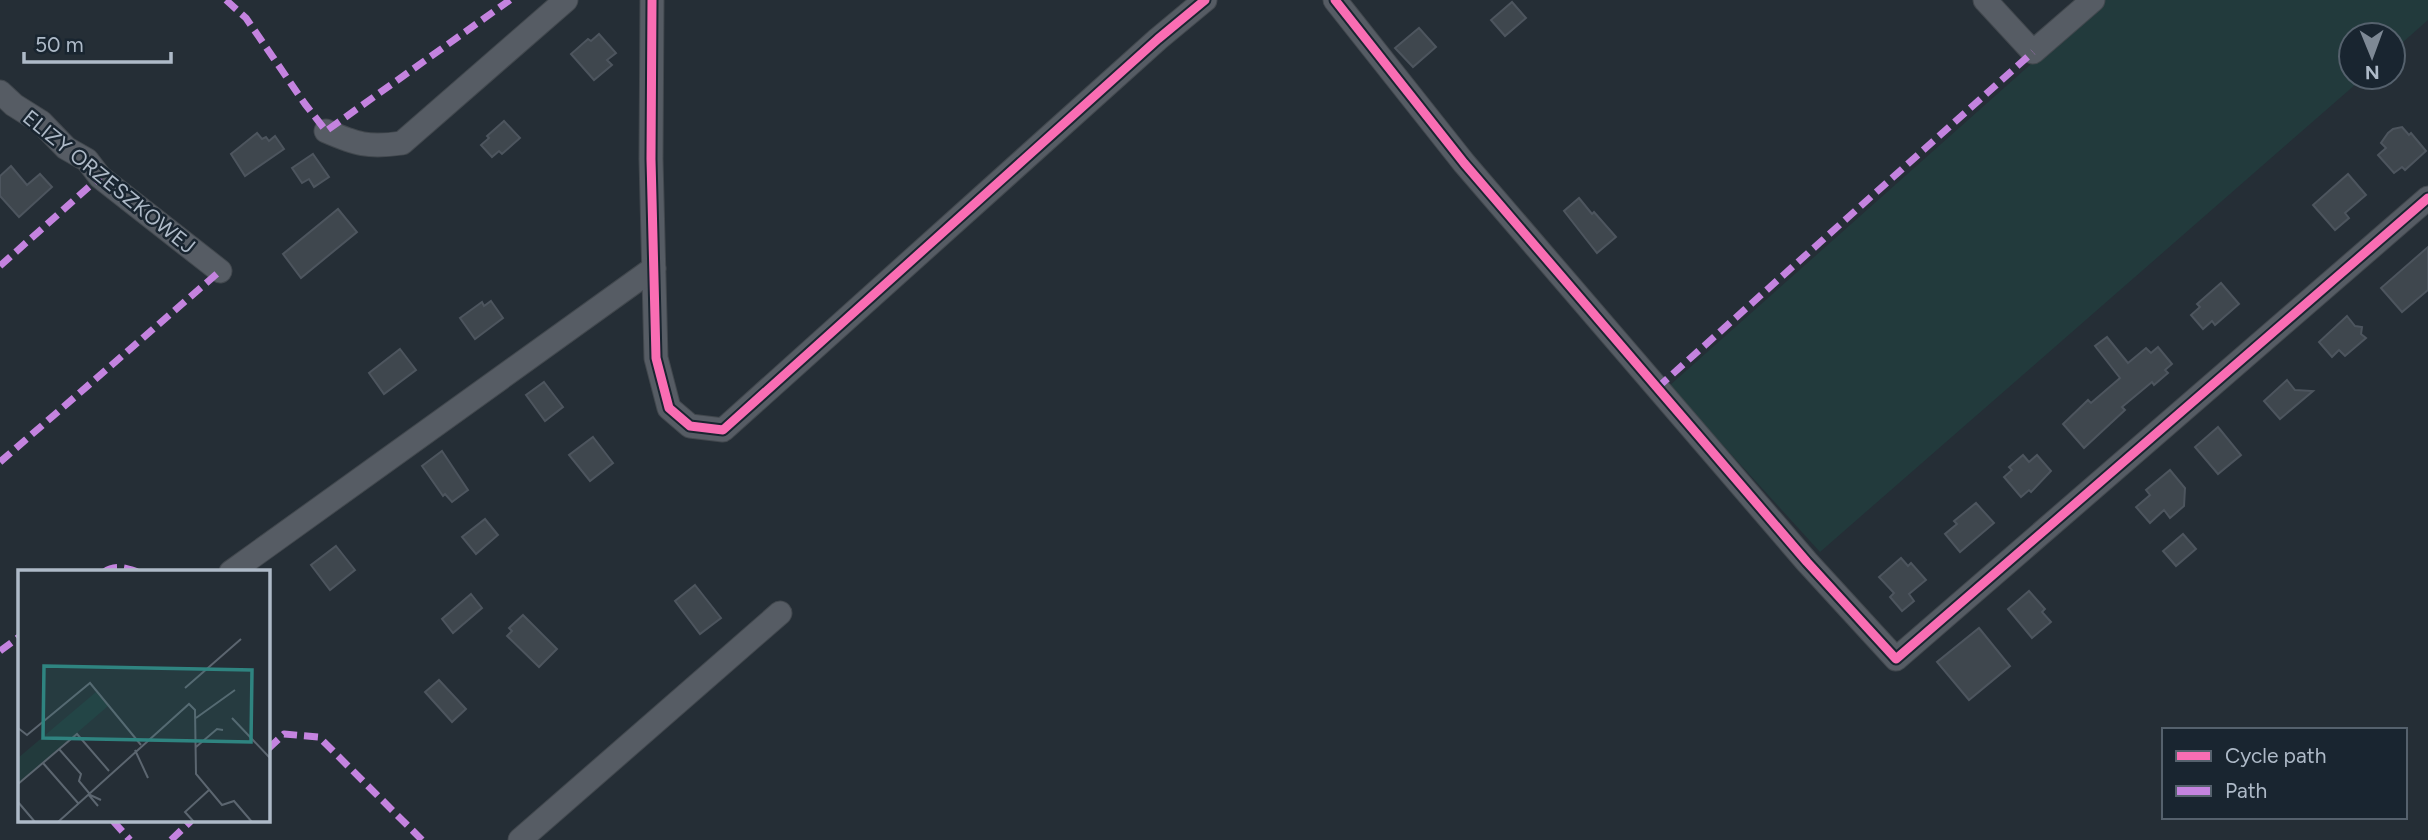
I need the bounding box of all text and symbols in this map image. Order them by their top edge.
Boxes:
scale bar [24,21,172,65]
north arrow [2337,21,2407,91]
text: 50 m [35,32,84,57]
text: N [2365,61,2380,84]
street label: ELIZY ORZESZKOWEJ [18,104,200,259]
inset map [18,570,270,822]
legend [2162,728,2407,819]
text: Cycle path [2225,743,2326,768]
text: Path [2225,778,2267,803]

